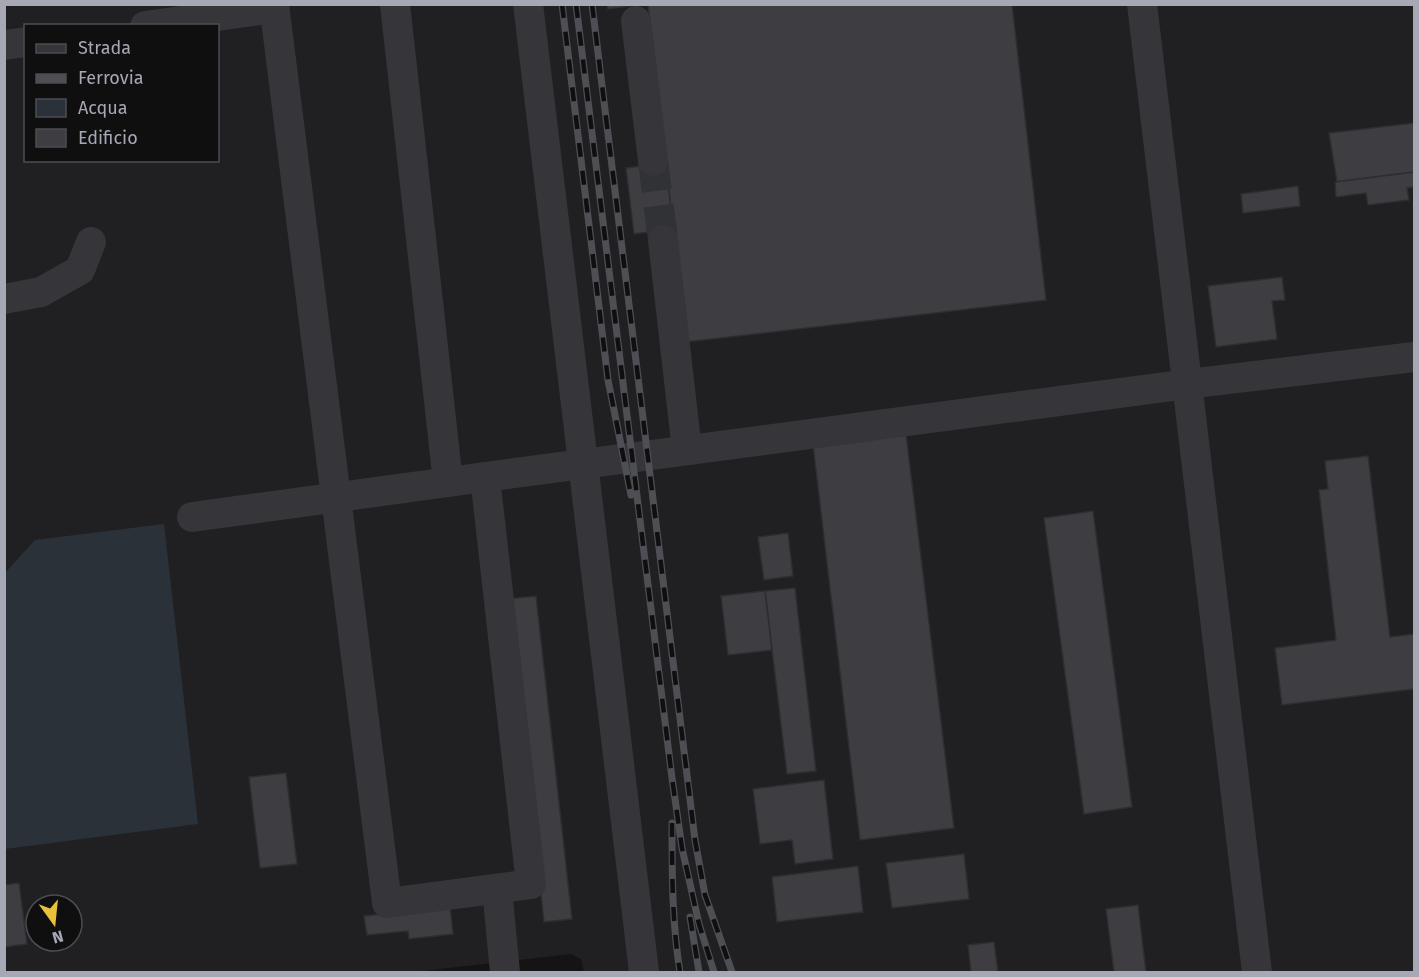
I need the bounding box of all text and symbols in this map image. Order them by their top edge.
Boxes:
legend [24,24,219,162]
text: Strada [78,37,131,59]
text: Ferrovia [78,67,144,89]
text: Acqua [78,97,128,119]
text: Edificio [78,127,138,149]
north arrow [24,893,84,953]
text: N [50,926,65,948]

